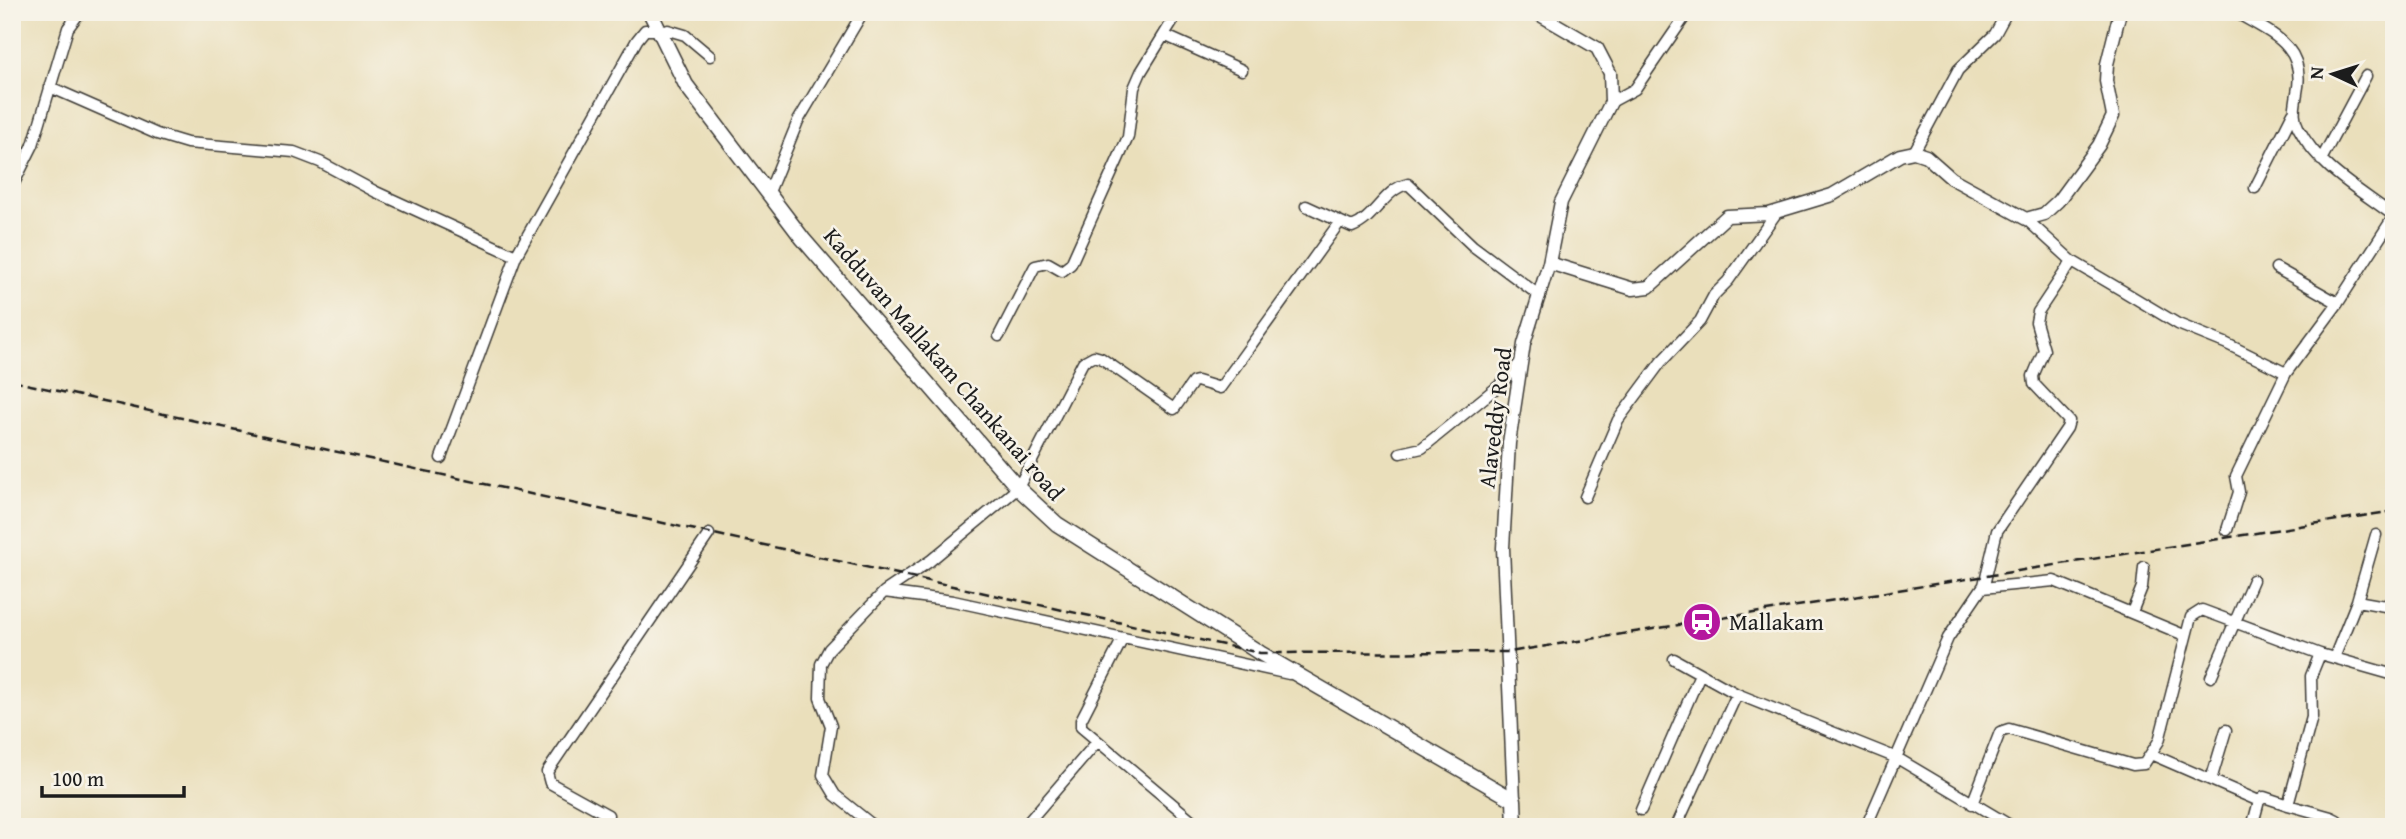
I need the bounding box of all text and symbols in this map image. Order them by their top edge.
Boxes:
north arrow [2298,38,2368,108]
text: N [2302,65,2330,80]
street label: Kadduvan Mallakam Chankanai road [816,220,1073,508]
street label: Alaveddy Road [1469,345,1520,490]
station icon: Mallakam [1681,601,1723,643]
place label: Mallakam [1729,605,1824,638]
scale bar [42,755,184,799]
text: 100 m [52,763,104,794]

